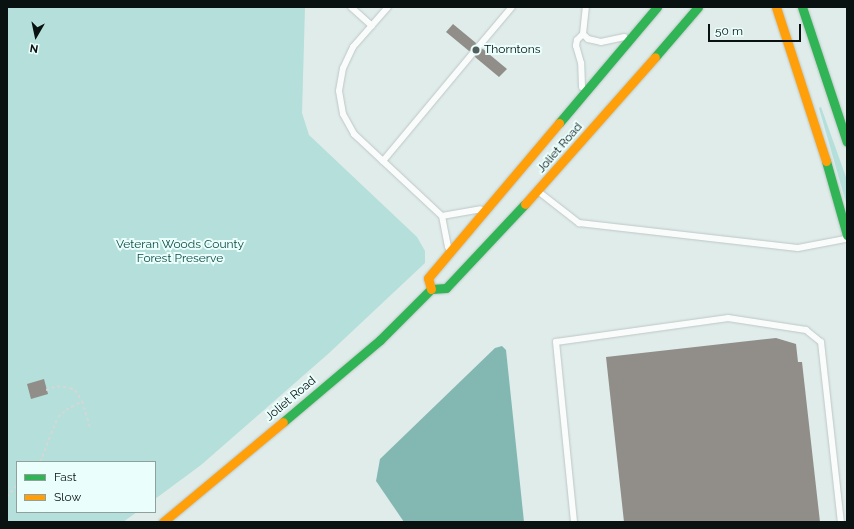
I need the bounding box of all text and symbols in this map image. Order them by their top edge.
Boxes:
north arrow [16,16,56,56]
scale bar [710,16,803,42]
text: 50 m [715,24,743,38]
text: N [29,41,39,55]
place label: Thorntons [484,43,540,57]
marker: Thorntons [471,45,481,55]
street label: Joliet Road [534,120,586,176]
park label: Veteran Woods County Forest Preserve [116,238,244,266]
street label: Joliet Road [263,374,319,424]
legend [16,461,156,513]
text: Fast [54,470,77,484]
text: Slow [54,490,81,504]

